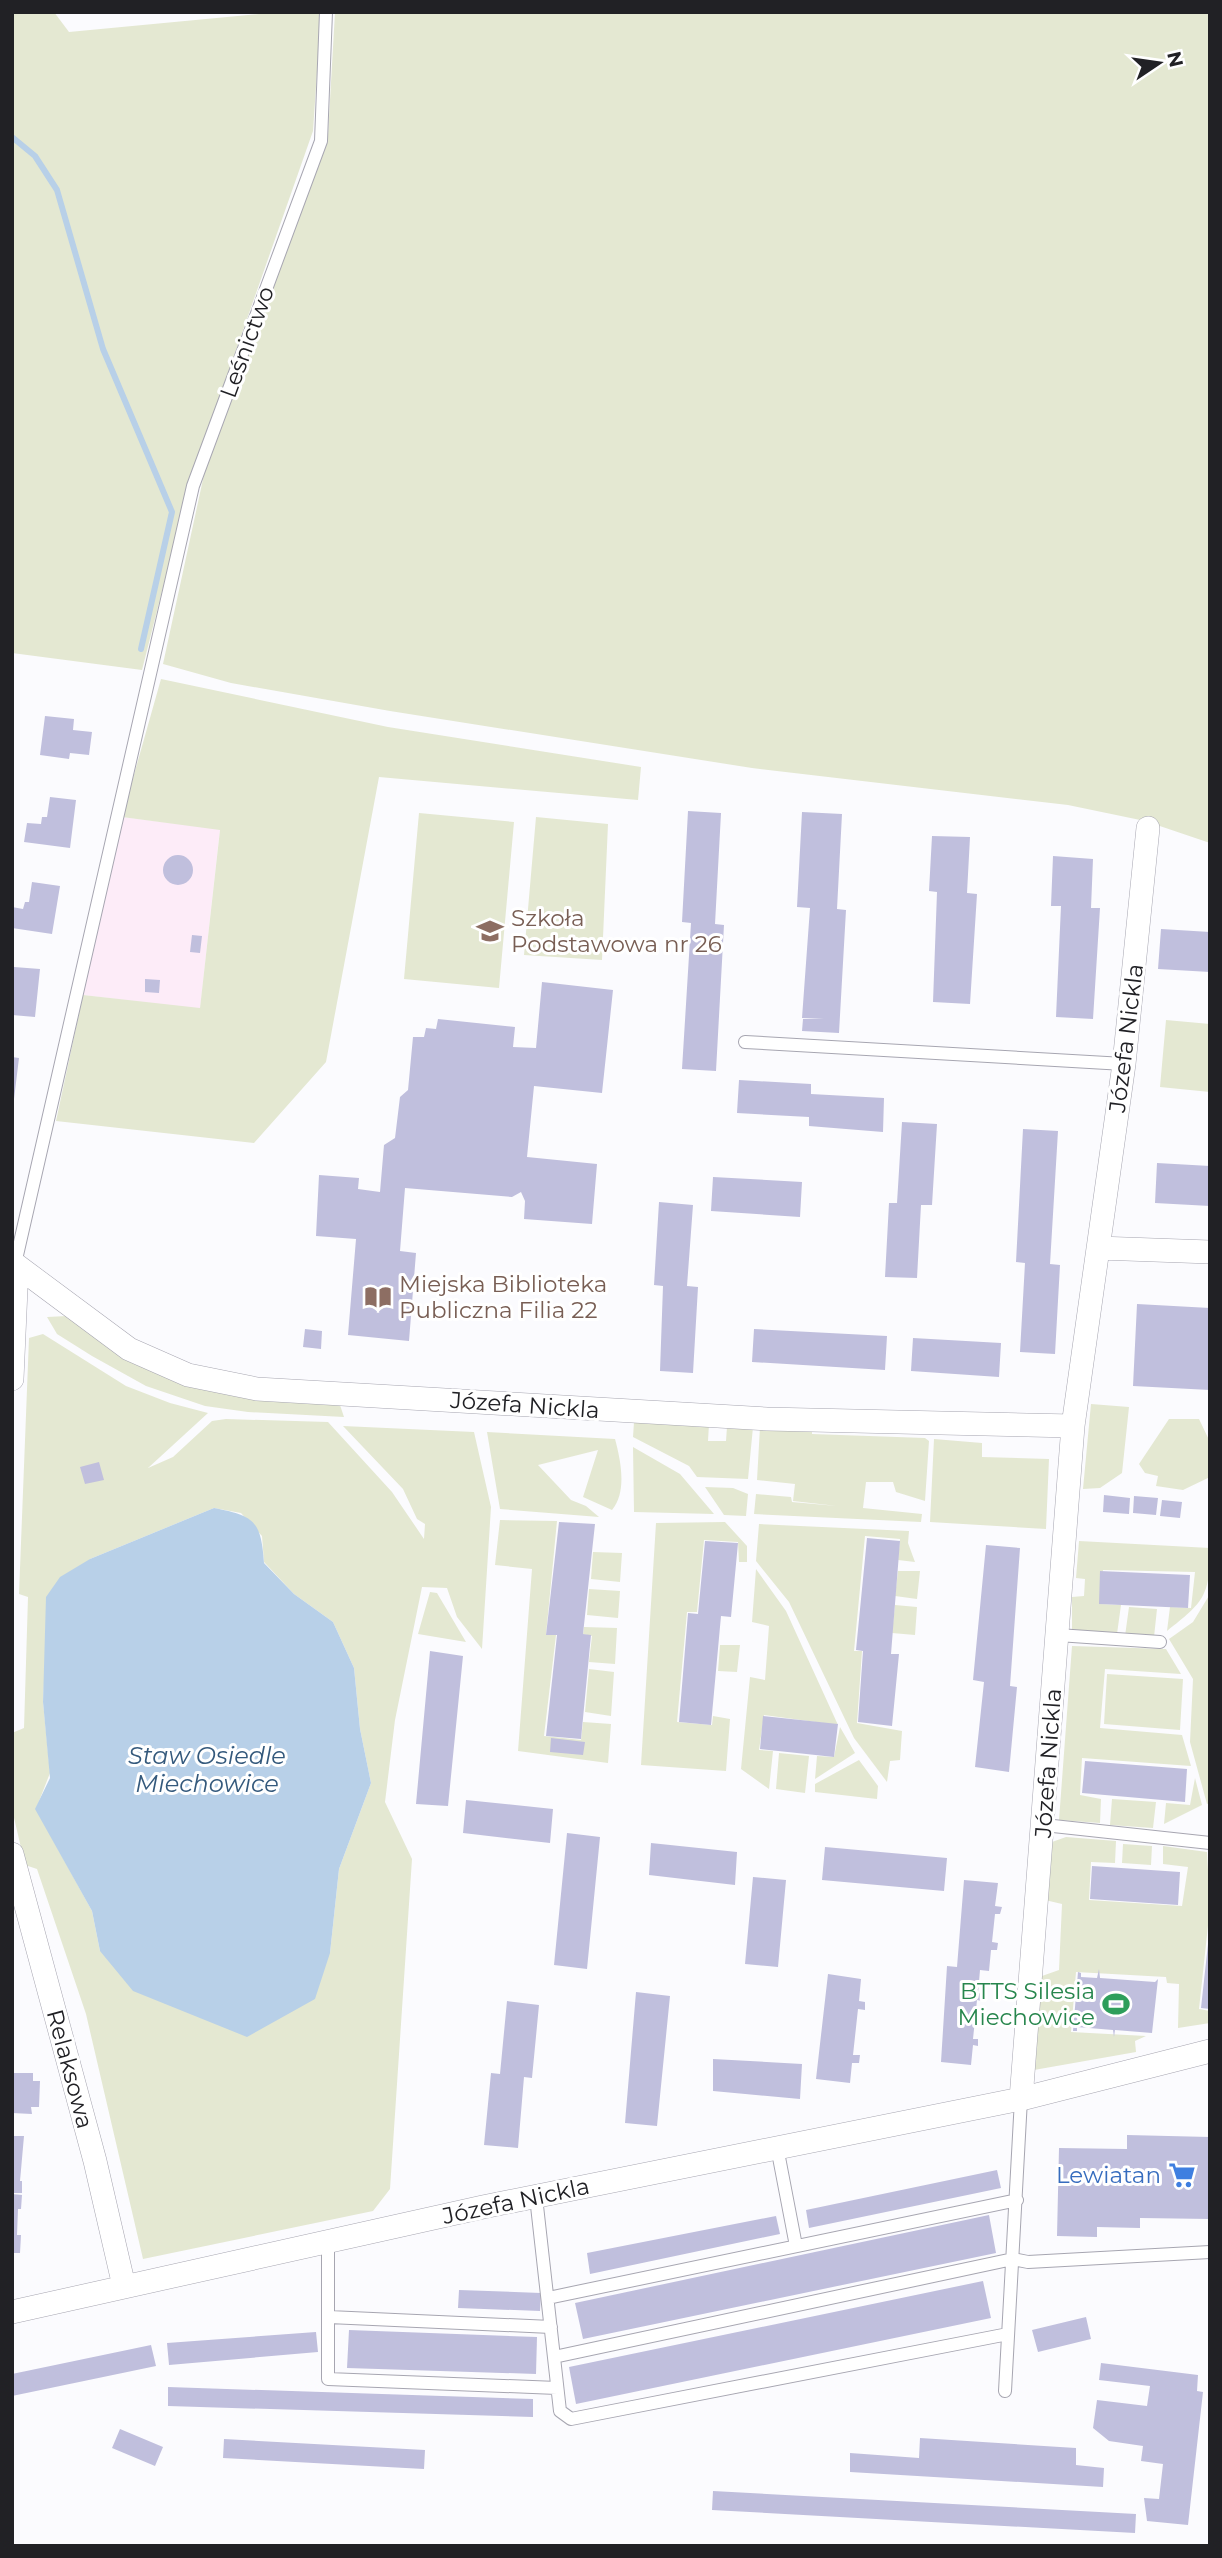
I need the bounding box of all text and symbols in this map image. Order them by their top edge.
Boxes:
north arrow [1124,28,1194,98]
text: N [1162,49,1188,69]
street label: Leśnictwo [214,282,280,402]
place label: Szkoła Podstawowa nr 26 [511,904,722,958]
school or university icon: Szkoła Podstawowa nr 26 [475,916,505,946]
street label: Józefa Nickla [1103,962,1149,1115]
place label: Miejska Biblioteka Publiczna Filia 22 [399,1270,607,1324]
library icon: Miejska Biblioteka Publiczna Filia 22 [363,1282,393,1312]
street label: Józefa Nickla [448,1386,601,1424]
street label: Józefa Nickla [1029,1687,1067,1840]
water label: Staw Osiedle Miechowice [128,1741,286,1798]
place label: BTTS Silesia Miechowice [958,1977,1095,2031]
sports icon: BTTS Silesia Miechowice [1101,1989,1131,2019]
street label: Relaksowa [41,2006,99,2132]
supermarket icon: Lewiatan [1167,2160,1197,2190]
place label: Lewiatan [1056,2161,1161,2189]
street label: Józefa Nickla [439,2172,592,2230]

